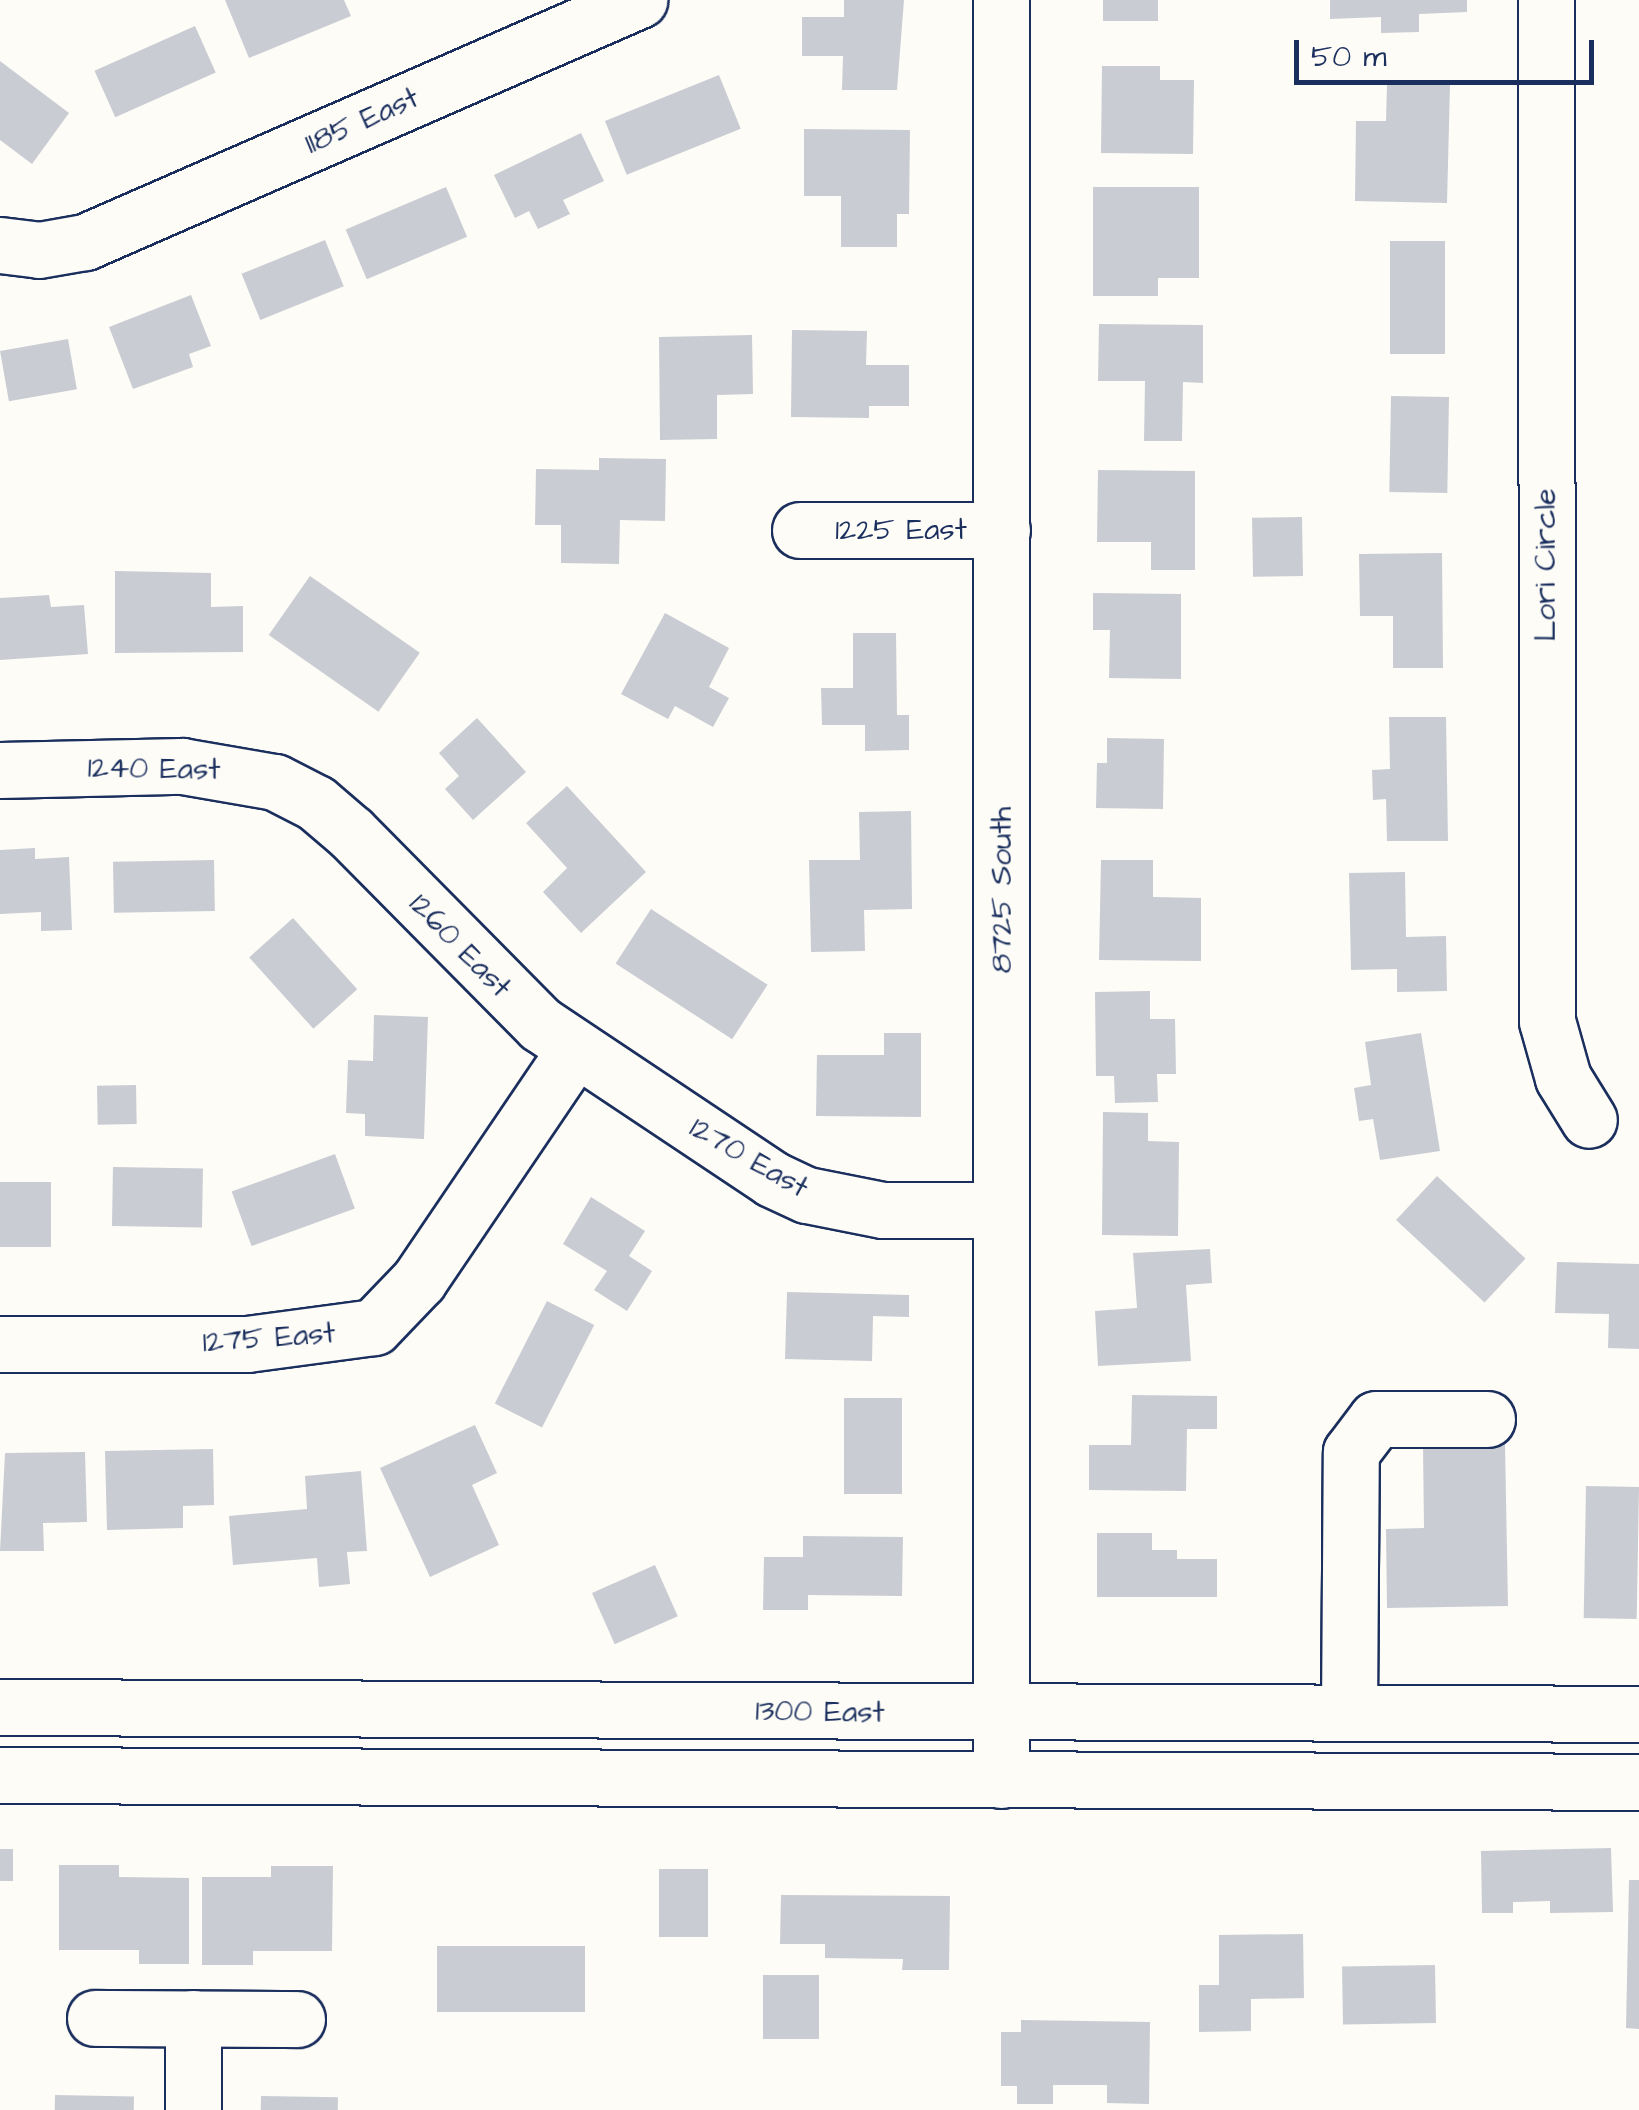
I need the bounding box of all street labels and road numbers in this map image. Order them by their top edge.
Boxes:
street label: 1185 East [300,80,424,162]
street label: Lori Circle [1528,488,1564,642]
street label: 1225 East [835,512,967,548]
street label: 1240 East [87,750,221,788]
street label: 8725 South [984,807,1020,973]
street label: 1260 East [402,886,518,1006]
street label: 1270 East [683,1110,815,1206]
street label: 1275 East [201,1315,337,1361]
street label: 1300 East [755,1693,885,1731]

